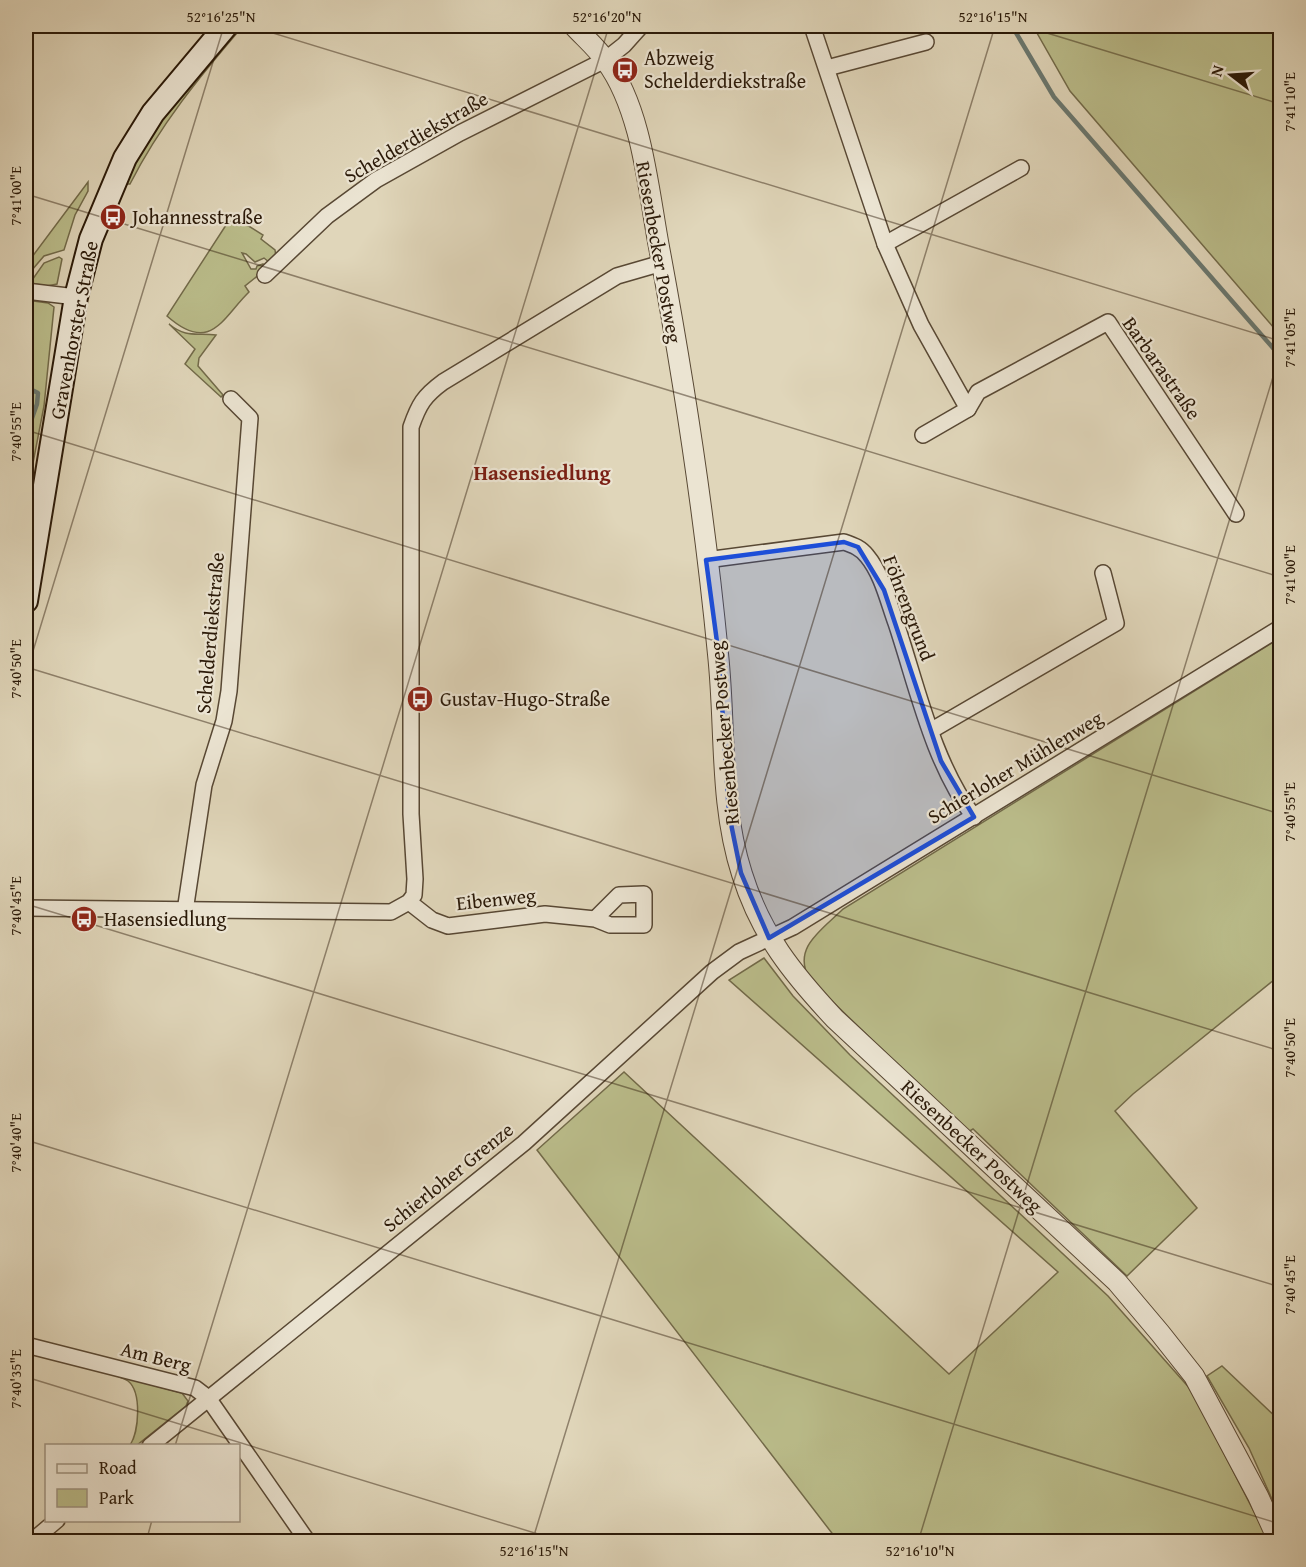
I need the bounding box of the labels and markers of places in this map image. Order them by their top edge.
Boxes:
place label: Abzweig Schelderdiekstraße [644,43,806,95]
bus stop icon: Abzweig Schelderdiekstraße [610,55,640,85]
bus stop icon: Johannesstraße [98,202,128,232]
place label: Johannesstraße [129,202,263,231]
bus stop icon: Gustav-Hugo-Straße [405,684,435,714]
place label: Gustav-Hugo-Straße [440,684,610,713]
bus stop icon: Hasensiedlung [69,904,99,934]
place label: Hasensiedlung [104,904,227,933]

